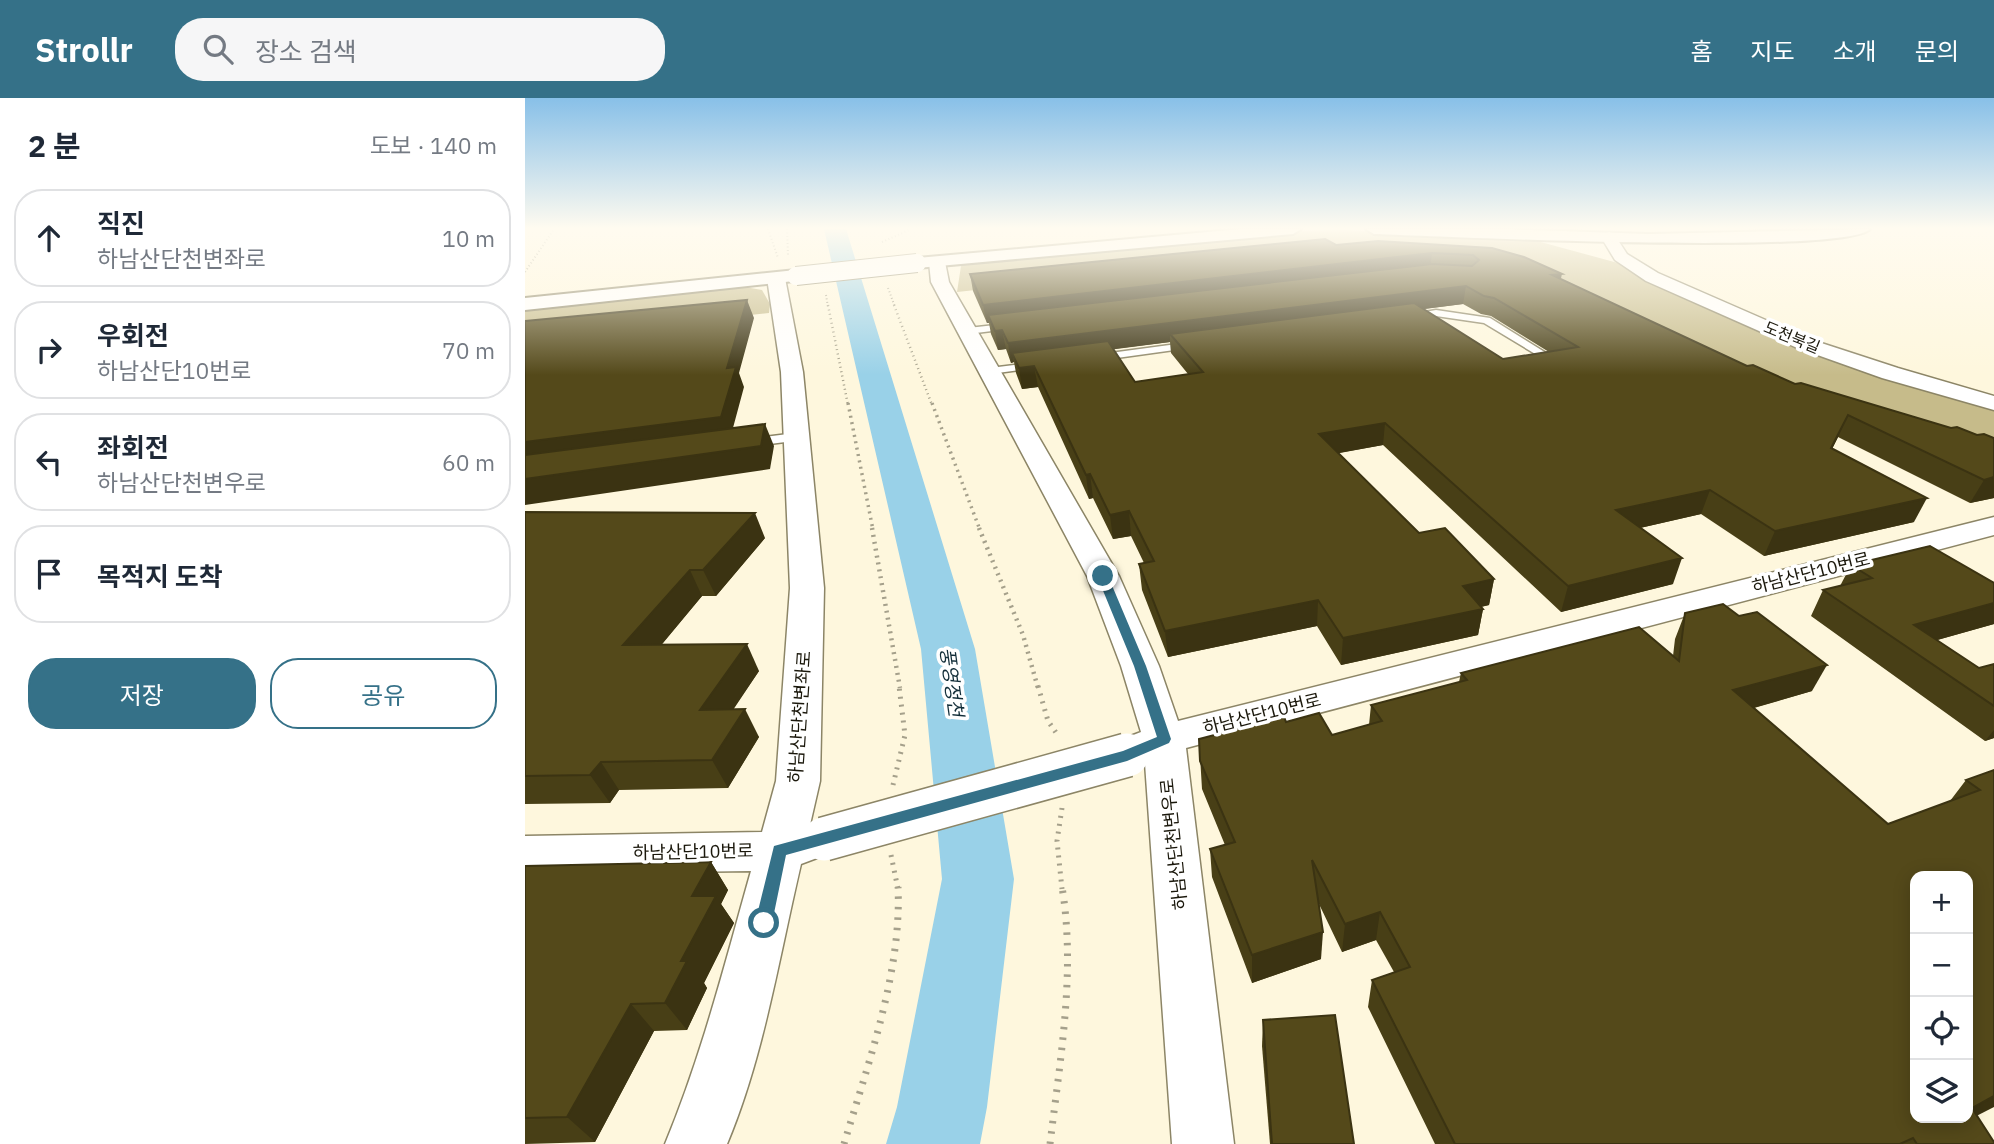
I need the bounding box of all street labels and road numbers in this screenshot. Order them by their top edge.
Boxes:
street label: 도천북길 [1761,317,1823,357]
street label: 하남산단10번로 [1749,547,1872,598]
street label: 하남산단천변좌로 [783,650,816,784]
street label: 하남산단10번로 [1200,688,1323,739]
street label: 하남산단천변우로 [1155,777,1192,911]
street label: 하남산단10번로 [632,839,754,864]

